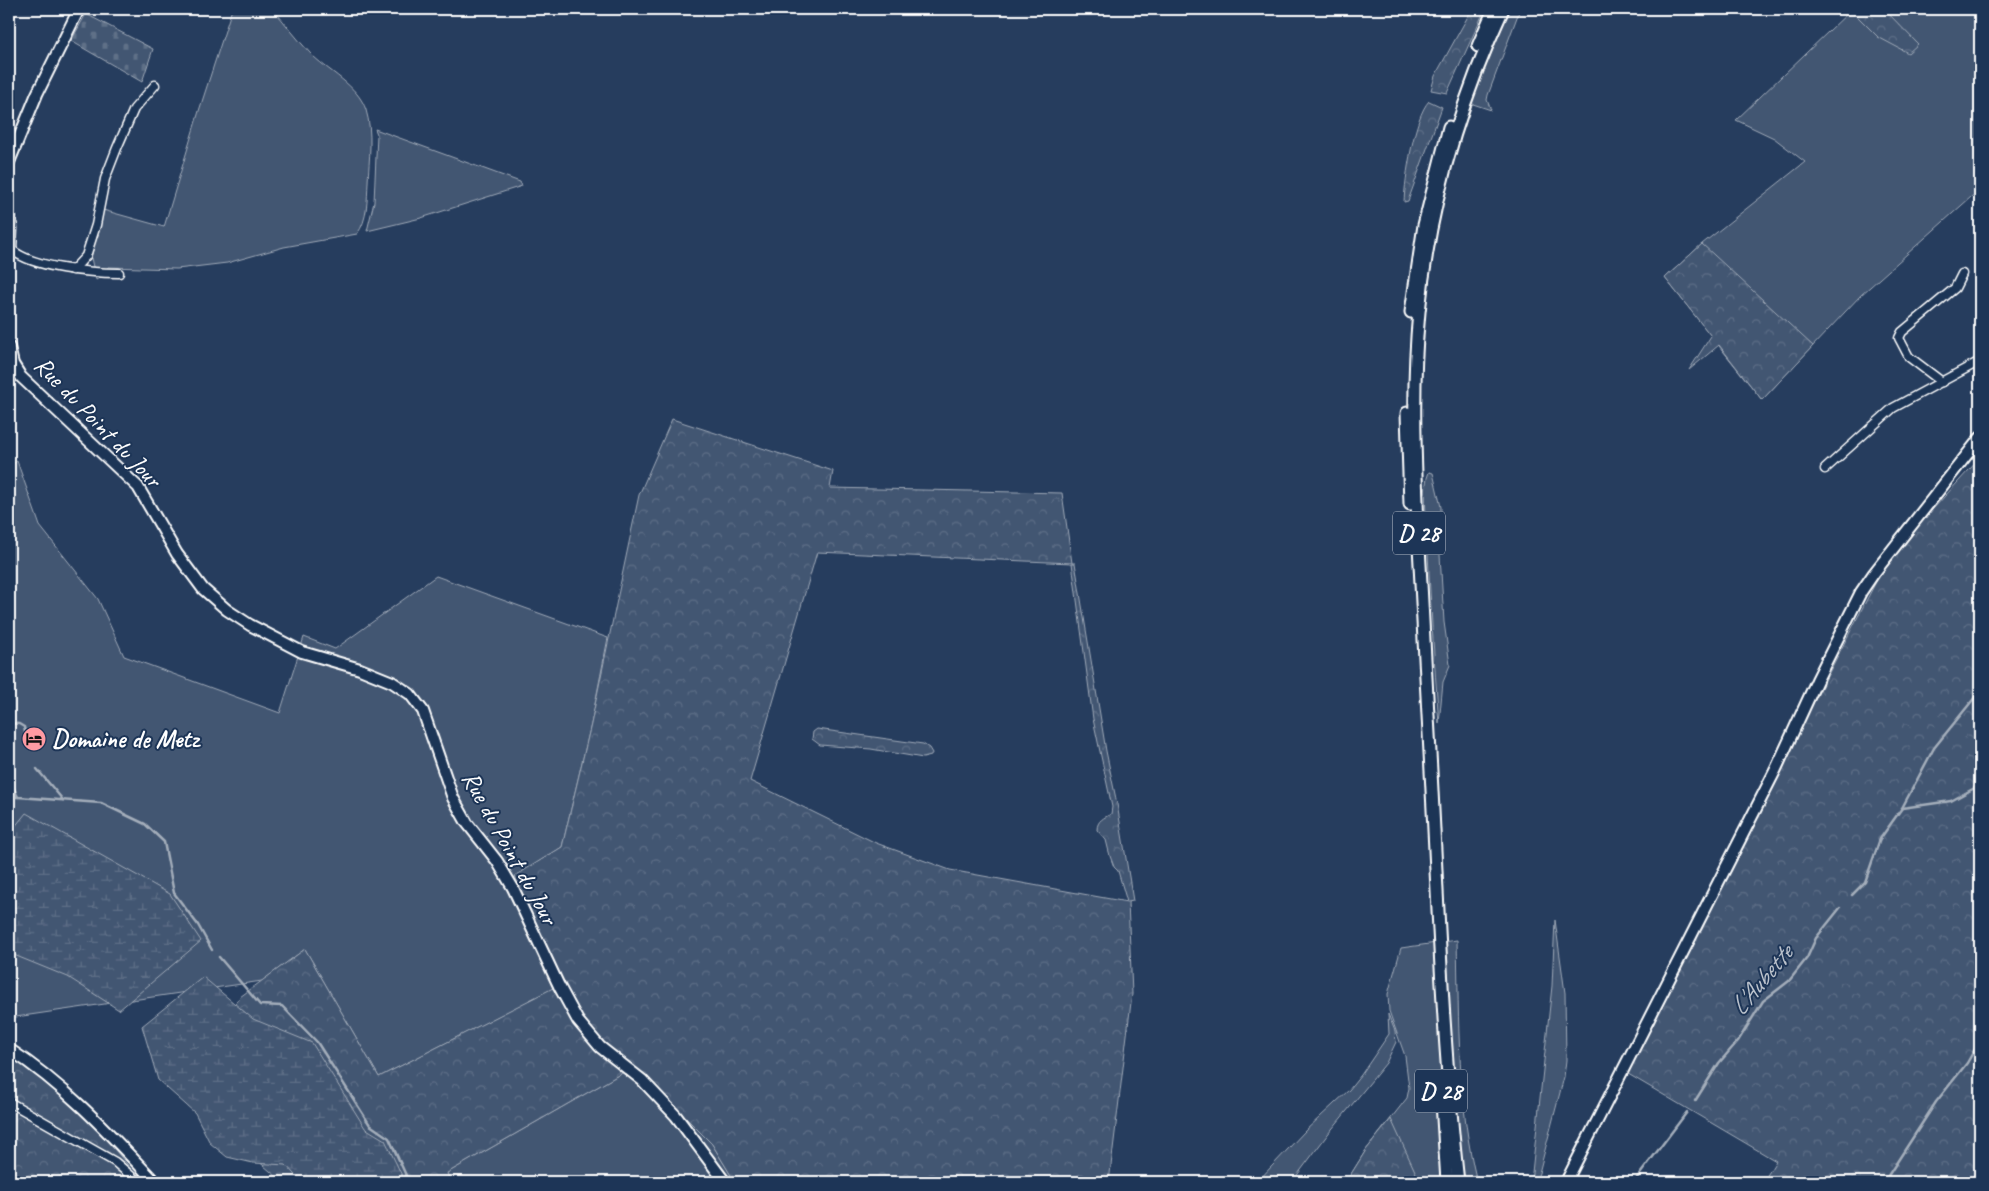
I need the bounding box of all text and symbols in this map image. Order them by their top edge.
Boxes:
street label: Rue du Point du Jour [27,349,170,496]
road number: D 28 [1393,512,1445,554]
place label: Domaine de Metz [52,723,202,755]
hotel icon: Domaine de Metz [21,726,47,752]
street label: Rue du Point du Jour [455,766,566,932]
water label: L'Aubette [1722,935,1802,1022]
road number: D 28 [1415,1070,1467,1112]

